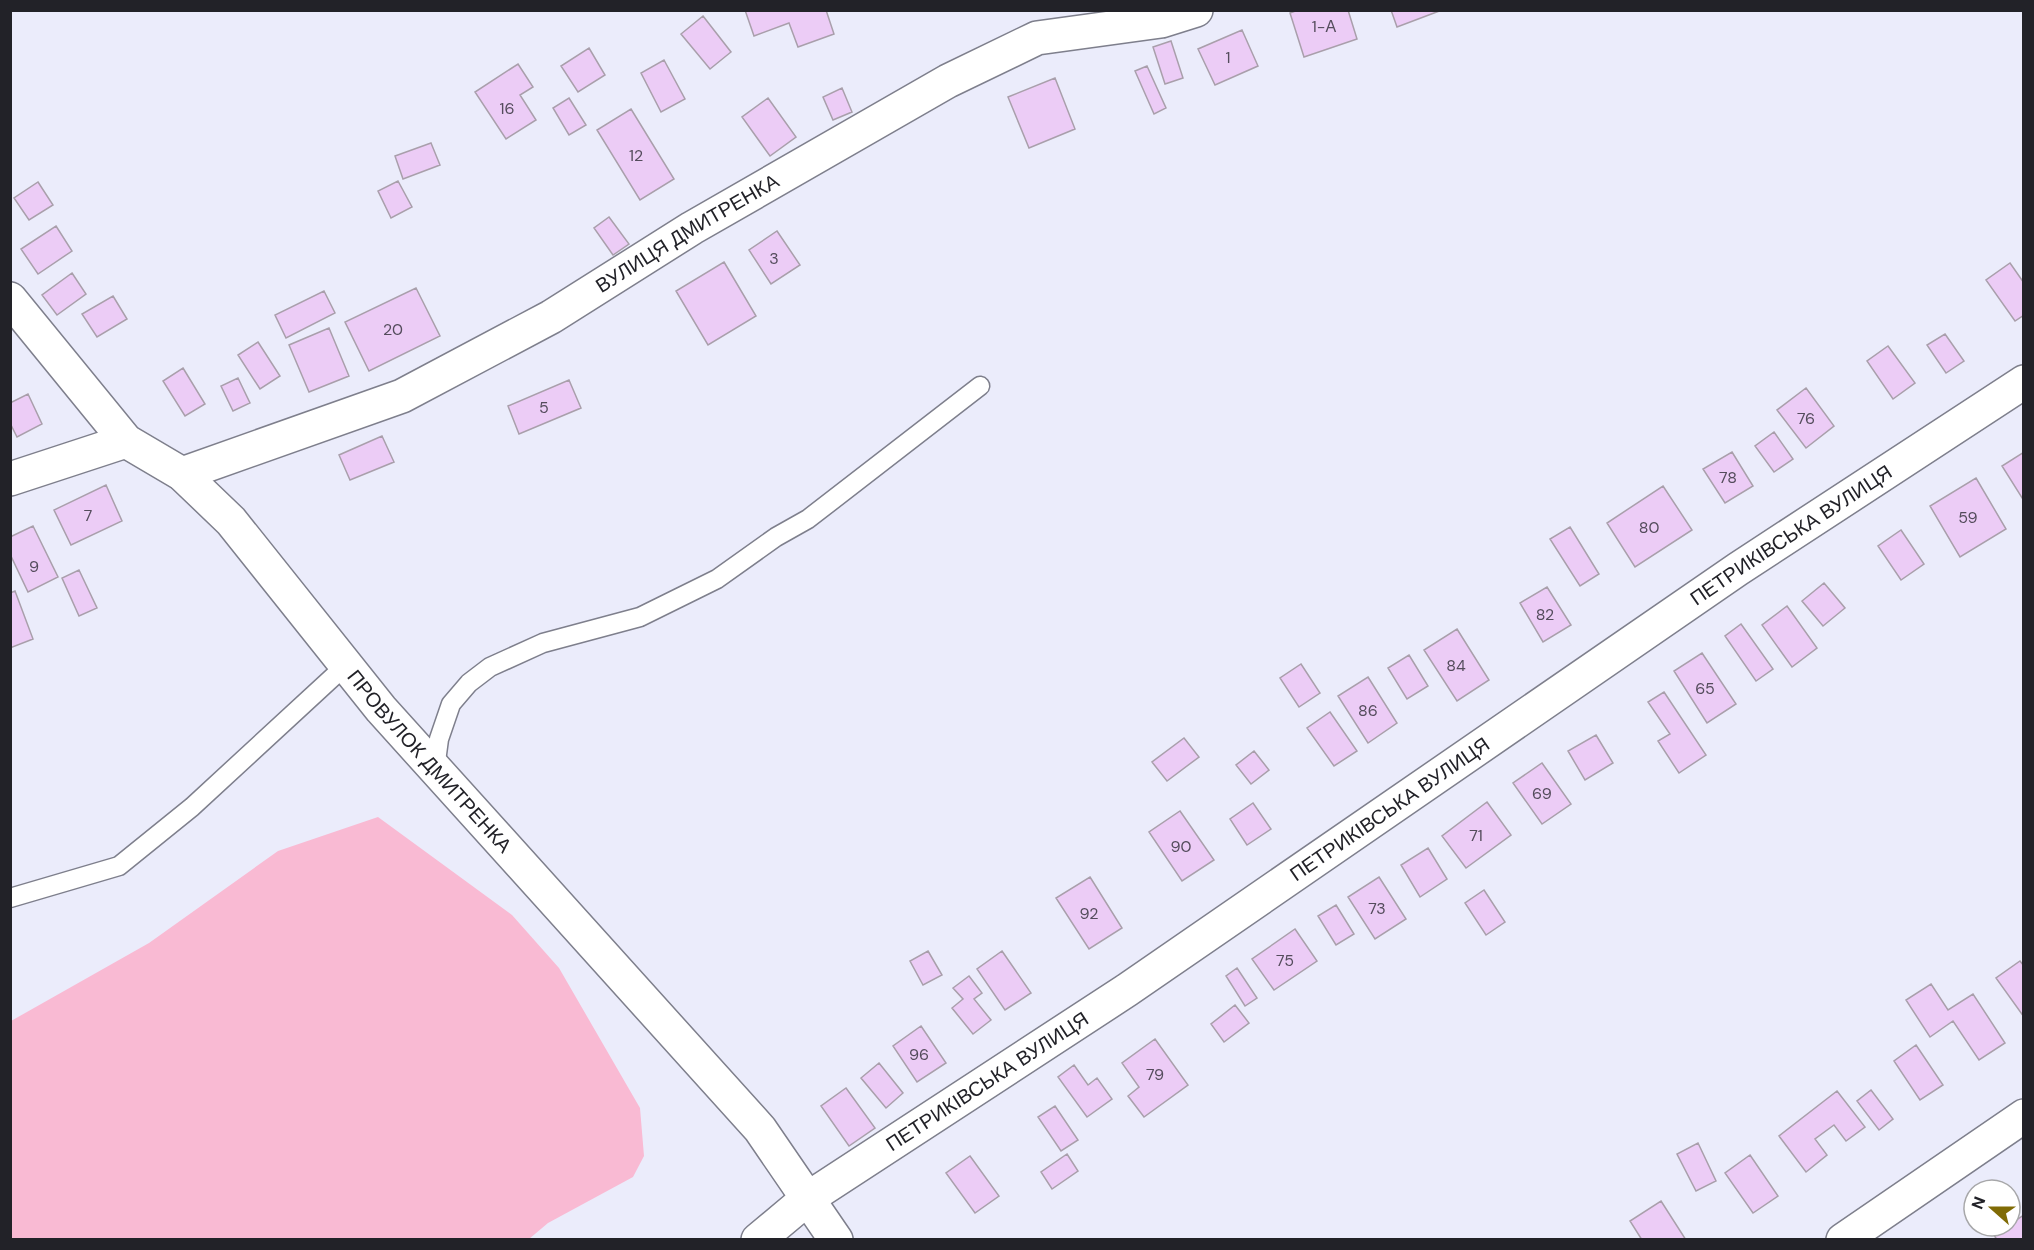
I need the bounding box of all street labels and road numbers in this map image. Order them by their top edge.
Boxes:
street label: ВУЛИЦЯ ДМИТРЕНКА [591,168,784,299]
street label: ПЕТРИКІВСЬКА ВУЛИЦЯ [1685,459,1897,611]
street label: ПРОВУЛОК ДМИТРЕНКА [342,664,518,859]
street label: ПЕТРИКІВСЬКА ВУЛИЦЯ [1285,731,1495,887]
street label: ПЕТРИКІВСЬКА ВУЛИЦЯ [881,1006,1093,1157]

